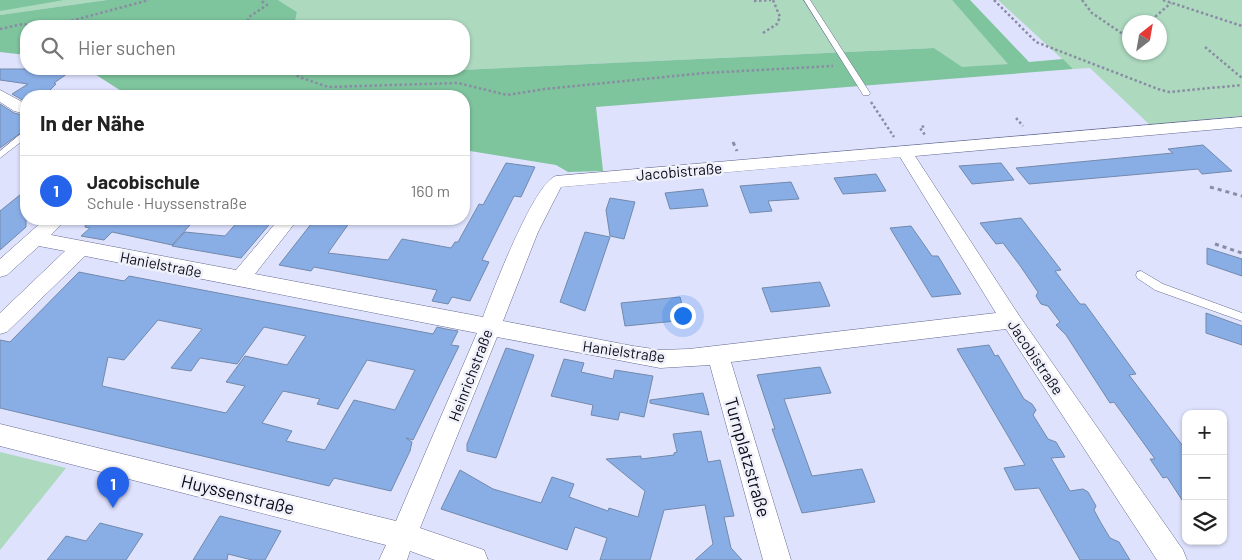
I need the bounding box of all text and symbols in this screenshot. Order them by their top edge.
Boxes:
north arrow [1122,15,1167,60]
search box [20,20,470,75]
icon: search [38,34,66,62]
text: Hier suchen [78,36,176,59]
text: In der Nähe [40,110,145,135]
street label: Jacobistraße [635,158,723,184]
text: Jacobischule [87,170,200,193]
text: 1 [53,181,59,200]
text: 160 m [411,181,450,200]
text: Schule · Huyssenstraße [87,193,247,212]
street label: Hanielstraße [119,247,203,281]
your location [670,303,696,329]
street label: Jacobistraße [1004,316,1068,398]
street label: Heinrichstraße [444,326,496,424]
street label: Hanielstraße [582,336,666,366]
street label: Turnplatzstraße [720,395,776,519]
map controls [1182,410,1227,545]
button: + [1182,410,1227,455]
button: − [1182,455,1227,500]
pin: 1 [97,467,129,508]
street label: Huyssenstraße [179,469,297,519]
button: layers [1182,500,1227,545]

